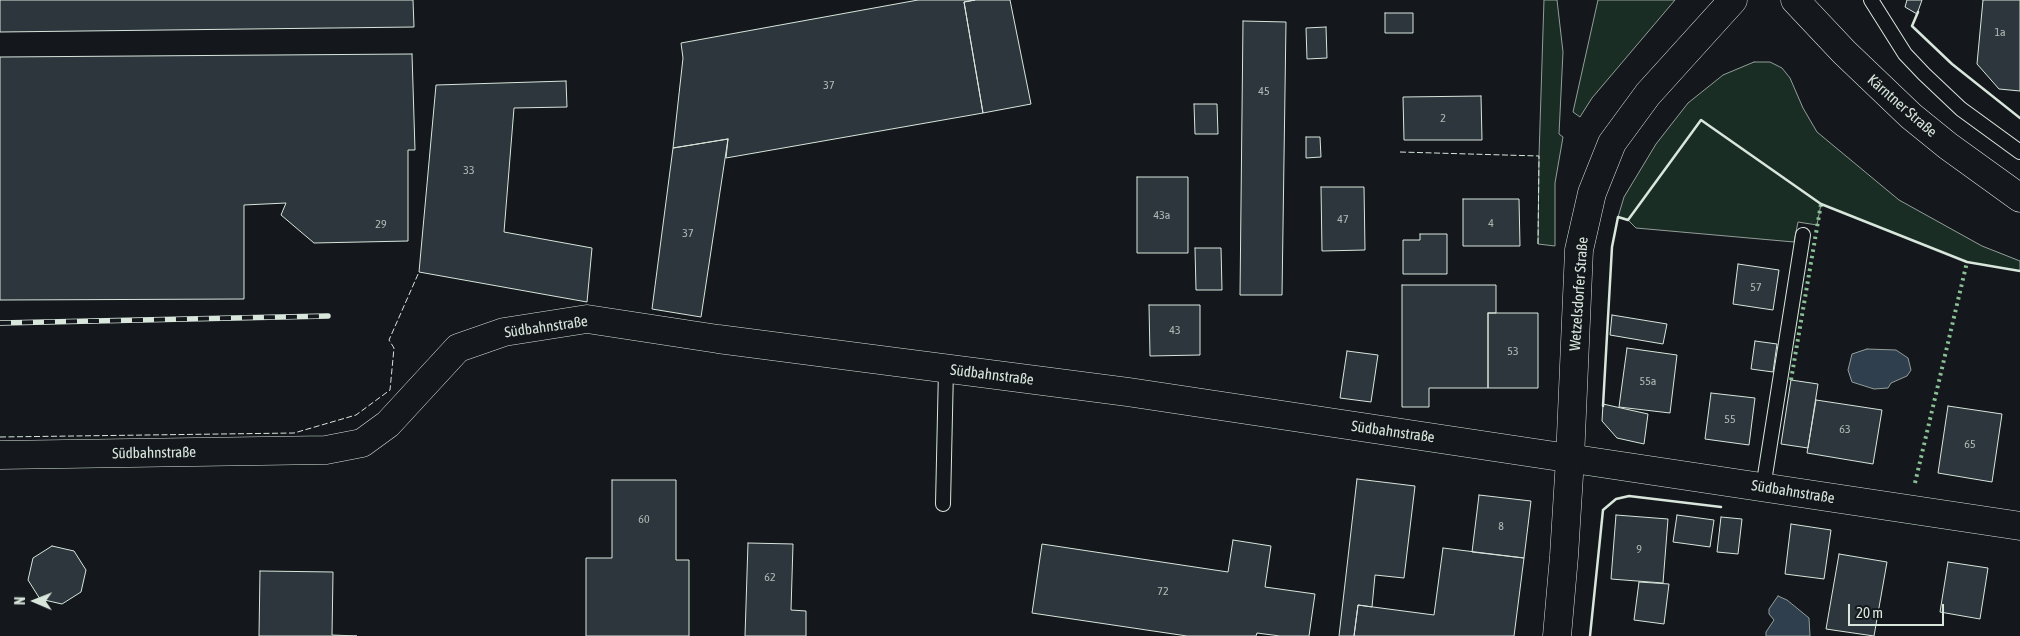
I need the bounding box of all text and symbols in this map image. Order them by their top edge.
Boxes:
house number: 1a [1994,25,2006,39]
street label: Kärntner Straße [1864,71,1940,141]
house number: 37 [823,78,835,92]
house number: 45 [1258,84,1270,98]
house number: 2 [1440,111,1446,125]
house number: 33 [463,163,475,177]
house number: 43a [1154,208,1170,222]
house number: 47 [1337,212,1349,226]
house number: 4 [1488,216,1494,230]
house number: 29 [375,217,387,231]
house number: 37 [682,226,694,240]
street label: Wetzelsdorfer Straße [1566,236,1592,352]
house number: 57 [1750,280,1762,294]
street label: Südbahnstraße [503,312,589,342]
house number: 43 [1169,323,1181,337]
house number: 53 [1507,344,1519,358]
street label: Südbahnstraße [949,361,1035,389]
house number: 55a [1640,374,1656,388]
house number: 55 [1724,412,1736,426]
street label: Südbahnstraße [1350,417,1436,447]
house number: 63 [1839,422,1851,436]
house number: 65 [1964,437,1976,451]
street label: Südbahnstraße [112,443,196,463]
street label: Südbahnstraße [1750,477,1836,507]
house number: 60 [638,512,650,526]
house number: 8 [1498,519,1504,533]
house number: 9 [1636,542,1642,556]
house number: 62 [764,570,776,584]
north arrow [10,576,60,626]
house number: 72 [1157,584,1169,598]
scale bar [1850,594,1946,626]
text: N [12,596,28,605]
text: 20 m [1856,604,1883,621]

